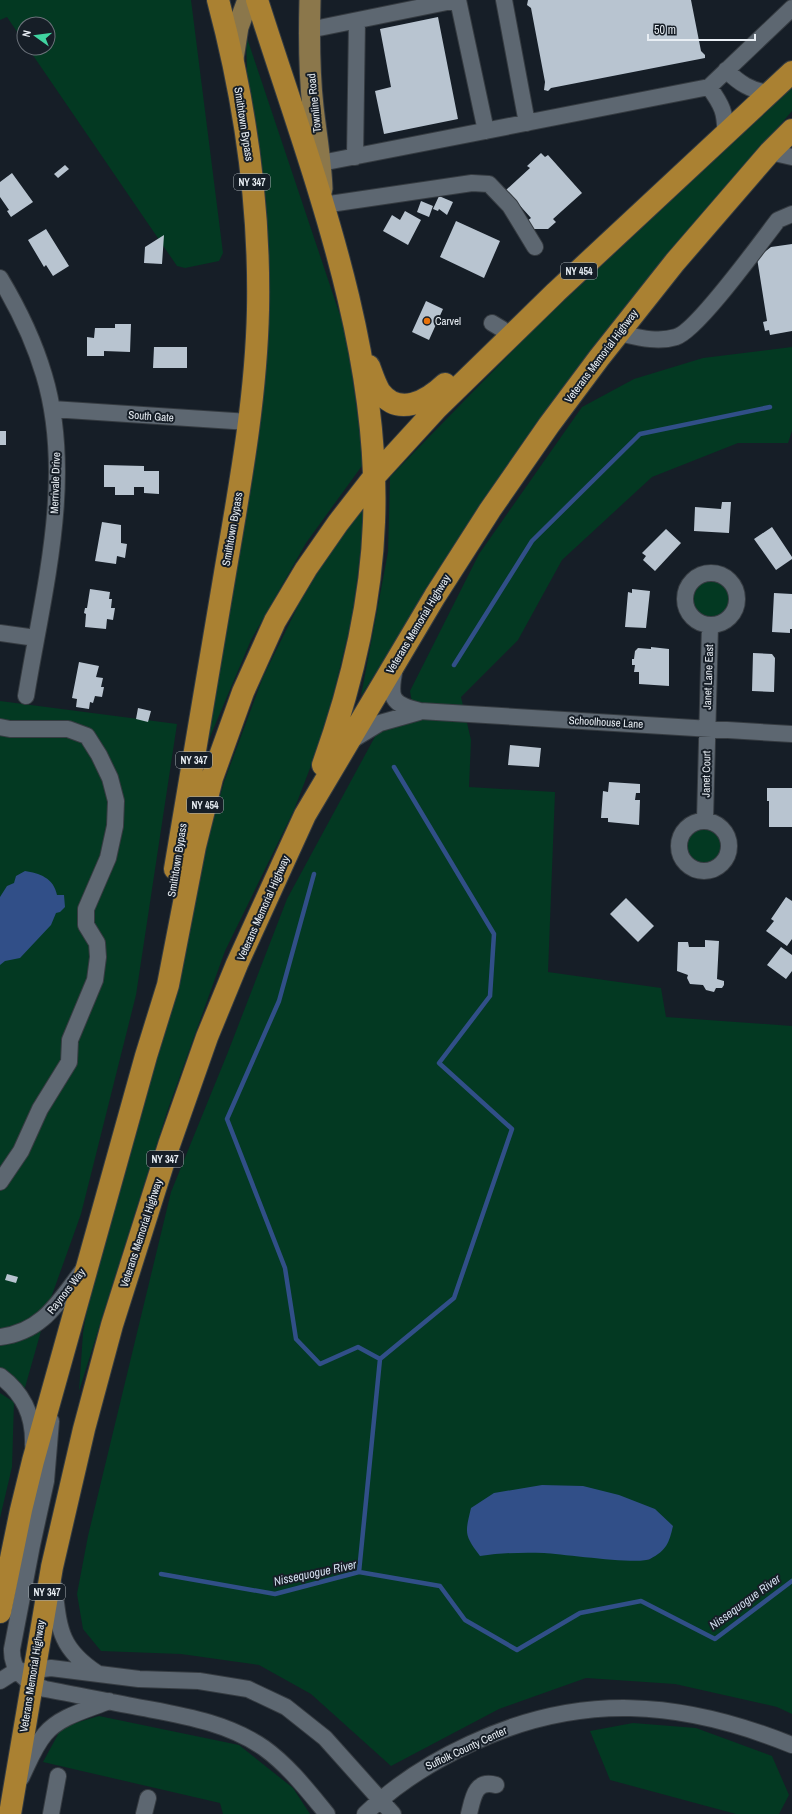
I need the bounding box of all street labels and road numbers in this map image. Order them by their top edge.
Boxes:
street label: Townline Road [304,73,324,133]
street label: Smithtown Bypass [231,86,257,162]
road number: NY 347 [234,174,270,190]
road number: NY 454 [561,263,597,279]
street label: Veterans Memorial Highway [561,306,641,405]
street label: South Gate [128,407,174,425]
street label: Merrivale Drive [47,452,63,514]
street label: Smithtown Bypass [219,491,245,567]
street label: Veterans Memorial Highway [383,571,453,676]
street label: Janet Lane East [700,644,716,710]
street label: Schoolhouse Lane [568,713,644,731]
street label: Janet Court [699,750,713,797]
road number: NY 347 [176,752,212,768]
road number: NY 454 [187,797,223,813]
street label: Smithtown Bypass [164,822,190,898]
street label: Veterans Memorial Highway [234,853,293,963]
road number: NY 347 [147,1151,183,1167]
street label: Veterans Memorial Highway [117,1177,165,1289]
street label: Raynors Way [44,1265,88,1317]
road number: NY 347 [29,1584,65,1600]
street label: Veterans Memorial Highway [16,1618,48,1733]
street label: Suffolk County Center [423,1723,509,1773]

